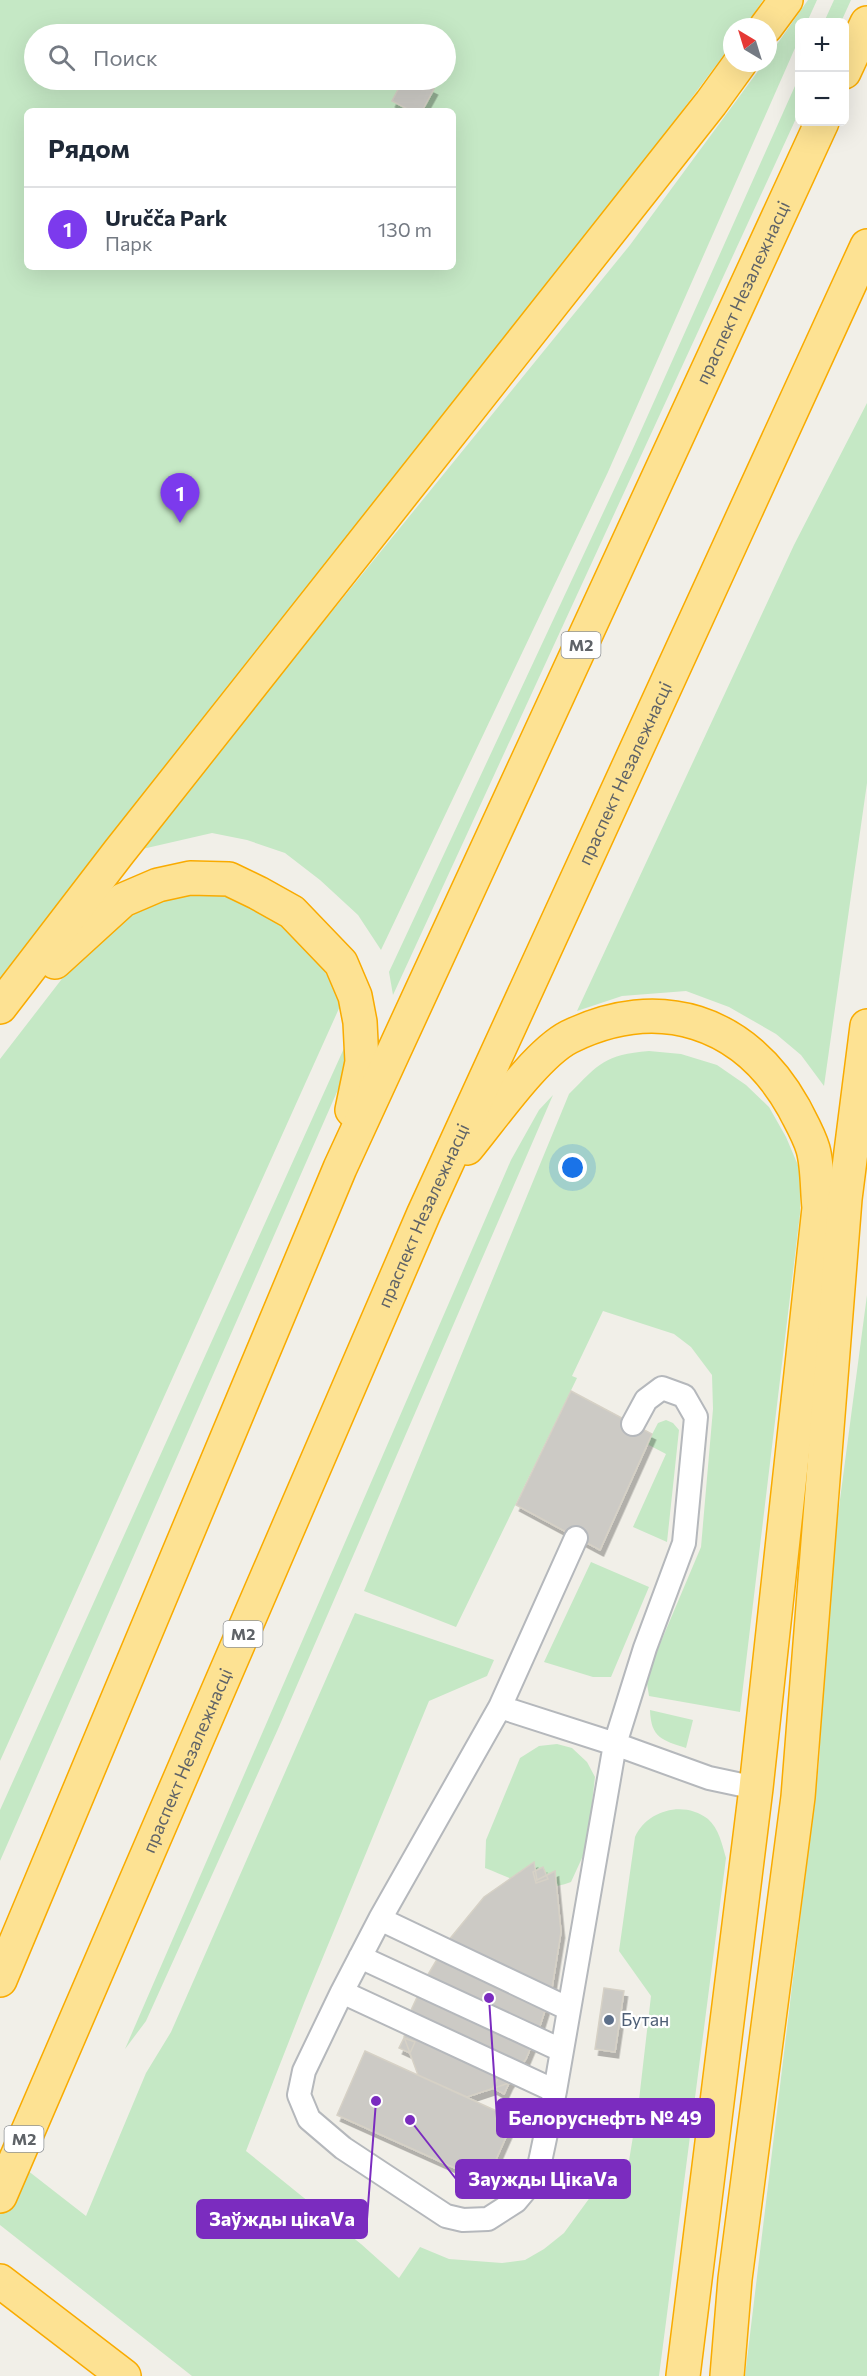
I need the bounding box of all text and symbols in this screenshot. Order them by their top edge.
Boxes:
north arrow [723,18,777,72]
map controls [795,18,849,126]
button: + [795,18,849,72]
search box [24,24,456,90]
icon: search [45,41,78,74]
text: Поиск [93,44,158,71]
button: − [795,72,849,126]
text: Рядом [48,132,130,163]
street label: праспект Незалежнасці [691,197,794,387]
text: Uručča Park [105,204,227,231]
text: 1 [63,217,72,241]
text: 130 m [378,217,432,241]
text: Парк [105,231,153,255]
pin: 1 [160,474,200,523]
road number: М2 [562,632,600,658]
street label: праспект Незалежнасці [573,678,676,868]
street label: праспект Незалежнасці [373,1120,474,1311]
your location [558,1153,587,1182]
road number: М2 [224,1621,262,1647]
street label: праспект Незалежнасці [137,1665,236,1856]
place label: Бутан [621,2008,669,2030]
marker: Бутан [602,2013,616,2027]
callout: Белоруснефть № 49 [497,2099,714,2137]
text: Белоруснефть № 49 [508,2105,702,2129]
road number: М2 [4,2126,44,2152]
callout: Заужды ЦікаVа [456,2160,630,2198]
text: Заужды ЦікаVа [468,2166,618,2190]
callout: Заўжды цікаVа [197,2200,367,2238]
text: Заўжды цікаVа [209,2206,355,2230]

